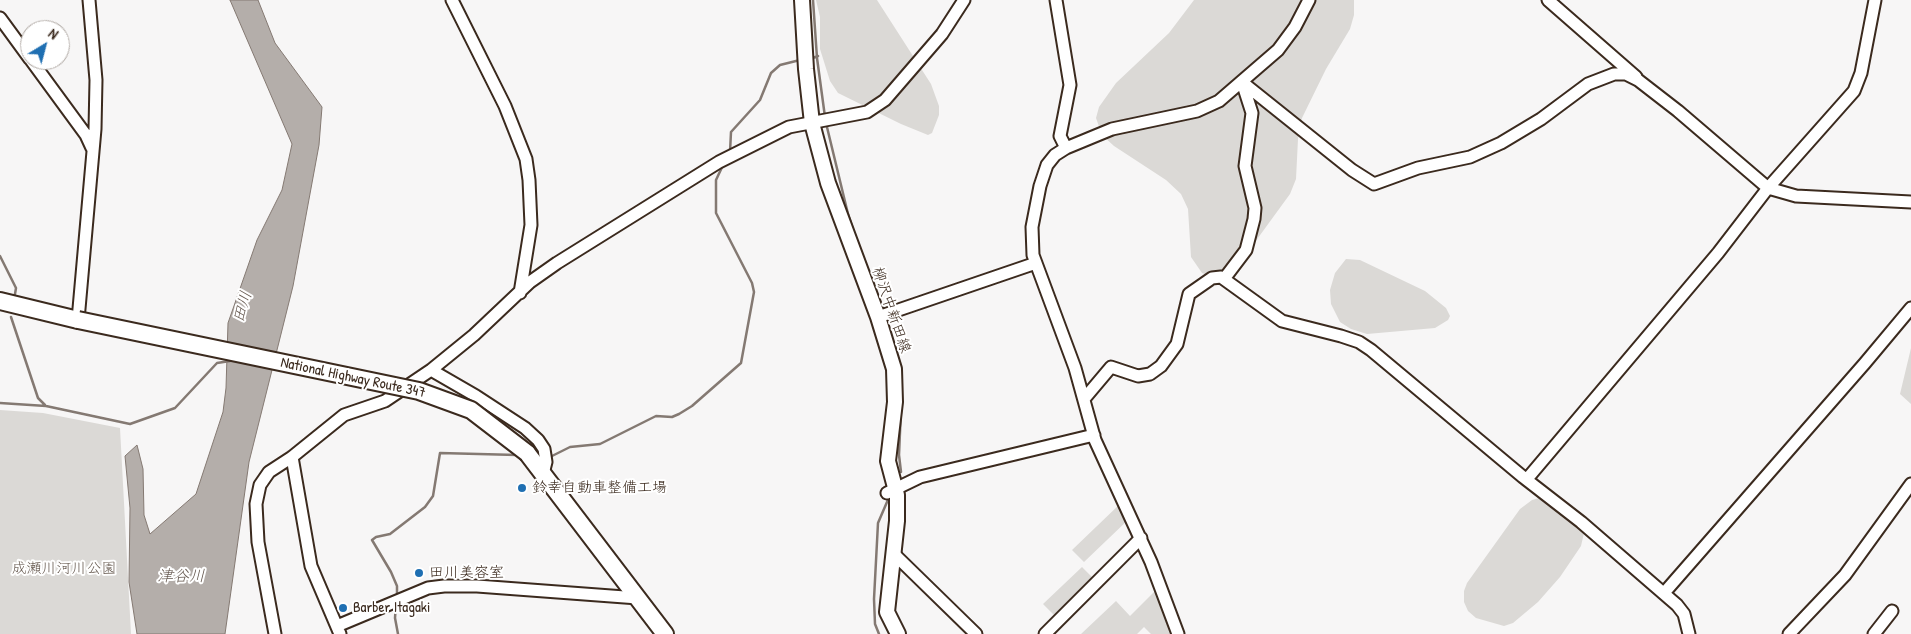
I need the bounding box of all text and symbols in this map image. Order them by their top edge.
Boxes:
north arrow [20,20,70,70]
text: N [45,24,62,43]
street label: 柳沢中新田線 [868,265,914,355]
water label: 田川 [229,289,257,325]
street label: National Highway Route 347 [279,354,427,402]
place label: 鈴幸自動車整備工場 [532,479,667,497]
marker: 鈴幸自動車整備工場 [516,482,528,494]
park label: 成瀬川河川公園 [12,560,116,578]
place label: 田川美容室 [429,564,504,582]
water label: 津谷川 [157,567,205,587]
marker: 田川美容室 [413,567,425,579]
place label: Barber Itagaki [353,599,430,617]
marker: Barber Itagaki [337,602,349,614]

